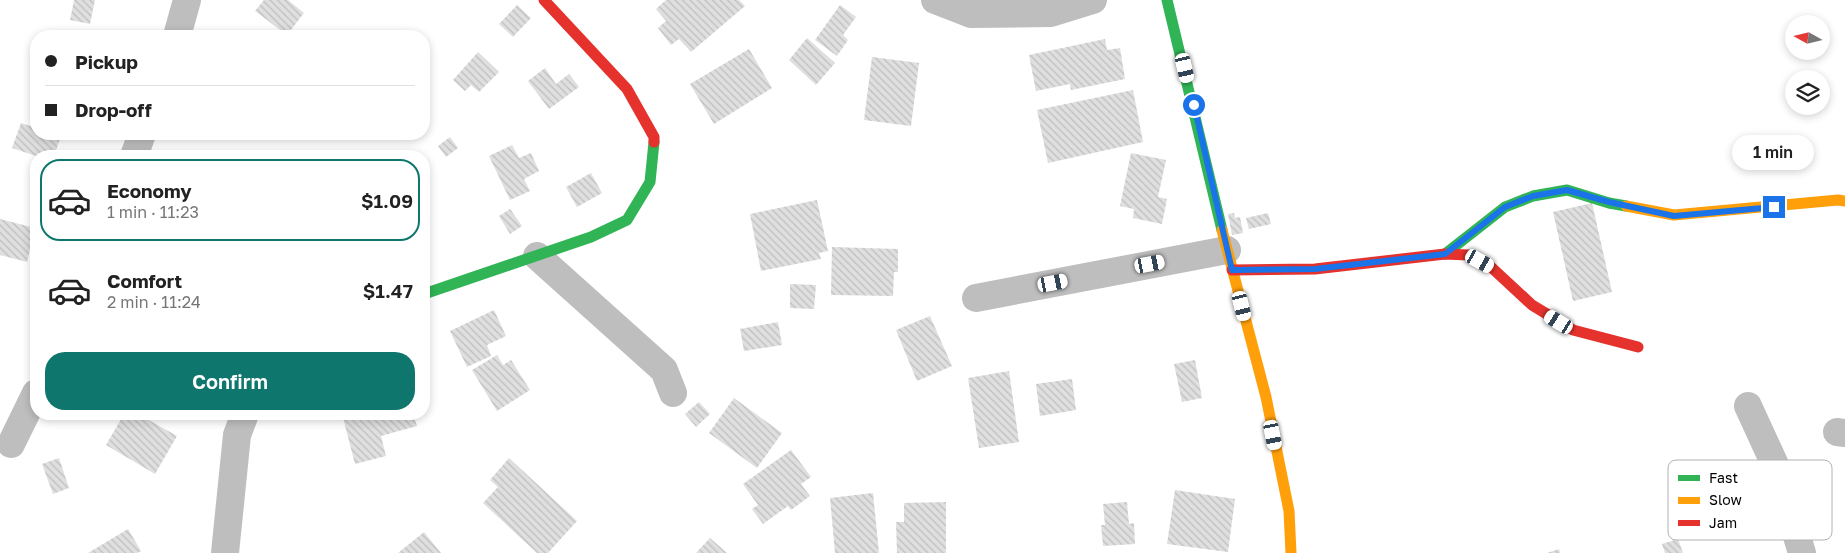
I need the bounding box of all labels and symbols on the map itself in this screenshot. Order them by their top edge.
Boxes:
north arrow [1785,15,1830,60]
car [1174,52,1195,84]
route start [1183,94,1205,116]
callout: 1 min [1733,134,1815,170]
route end [1763,196,1785,218]
car [1463,247,1496,275]
car [1133,254,1166,274]
car [1036,273,1069,293]
car [1231,290,1252,322]
car [1542,308,1575,336]
car [1262,419,1283,451]
legend [1668,460,1832,540]
text: Fast [1709,469,1738,486]
text: Slow [1709,491,1742,508]
text: Jam [1709,514,1737,531]

